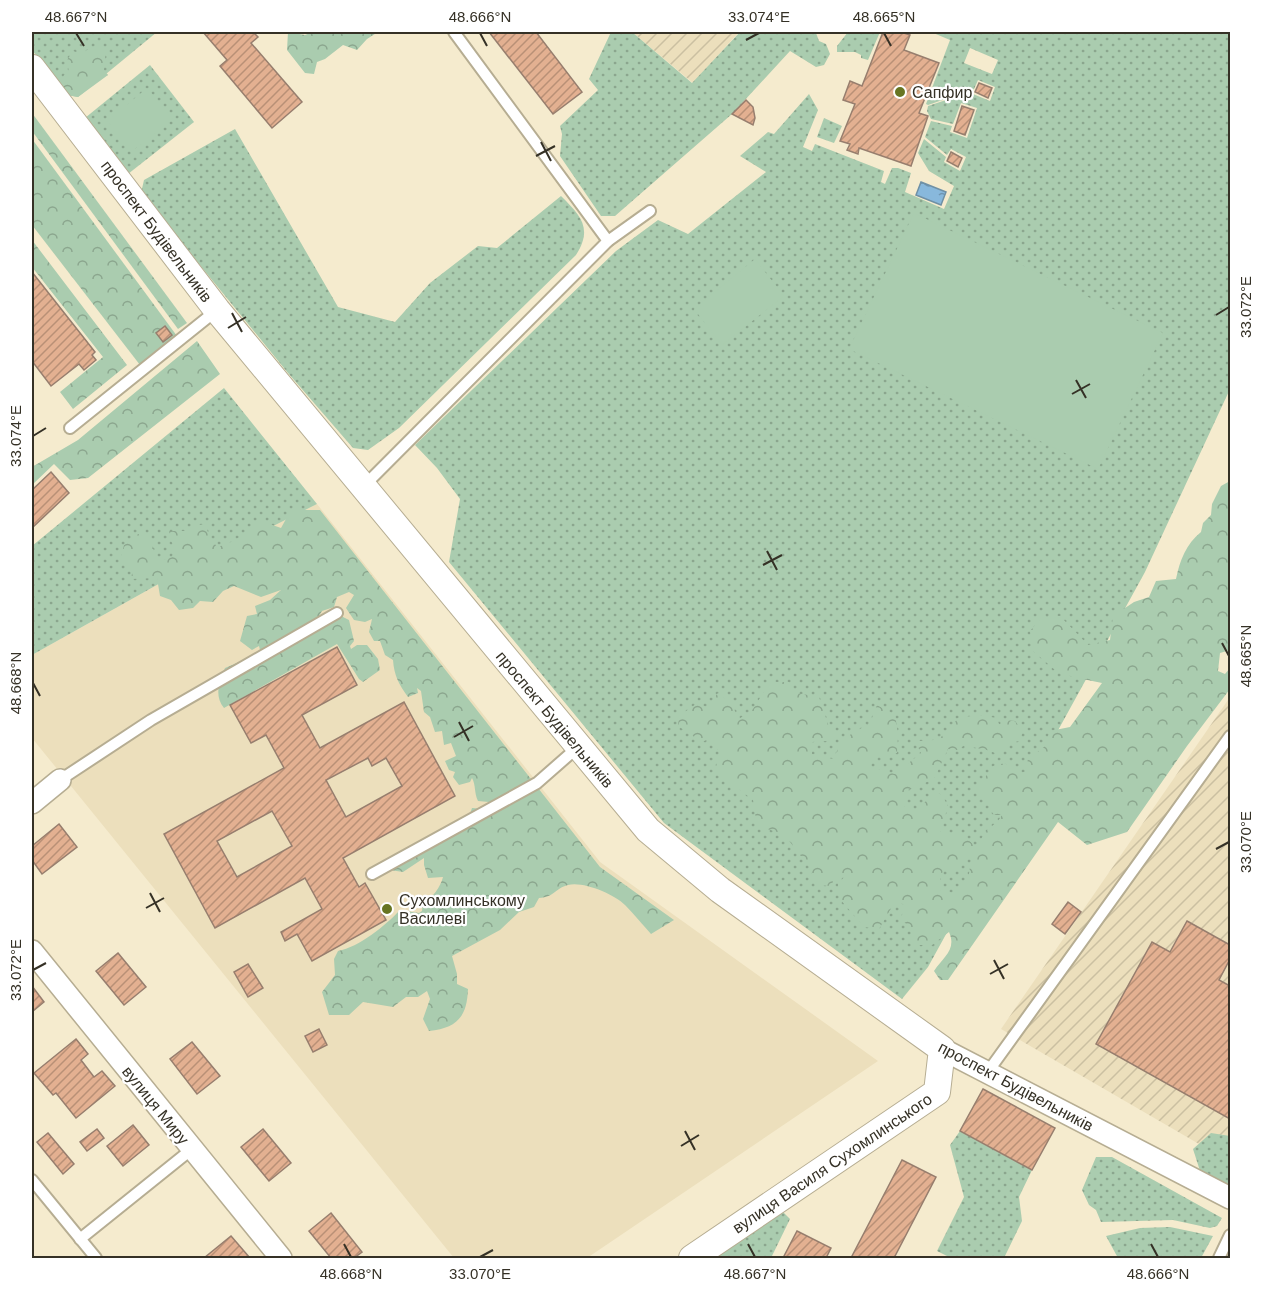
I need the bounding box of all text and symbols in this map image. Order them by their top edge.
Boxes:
text: 48.667°N [45,8,107,25]
text: 48.666°N [449,8,511,25]
text: 33.074°E [728,8,790,25]
text: 48.665°N [853,8,915,25]
place label: Сапфир [912,84,972,101]
marker: Сапфир [893,85,907,99]
street label: проспект Будівельників [98,157,215,305]
text: 33.072°E [1237,276,1254,338]
text: 33.074°E [7,405,24,467]
text: 48.665°N [1237,625,1254,687]
street label: проспект Будівельників [493,648,617,791]
text: 48.668°N [7,652,24,714]
text: 33.070°E [1237,811,1254,873]
place label: Сухомлинському Василеві [399,892,525,927]
marker: Сухомлинському Василеві [380,902,394,916]
text: 33.072°E [7,939,24,1001]
street label: проспект Будівельників [936,1038,1096,1134]
street label: вулиця Миру [119,1063,192,1148]
street label: вулиця Василя Сухомлинського [729,1090,935,1237]
text: 48.668°N [320,1265,382,1282]
text: 33.070°E [449,1265,511,1282]
text: 48.667°N [724,1265,786,1282]
text: 48.666°N [1127,1265,1189,1282]

